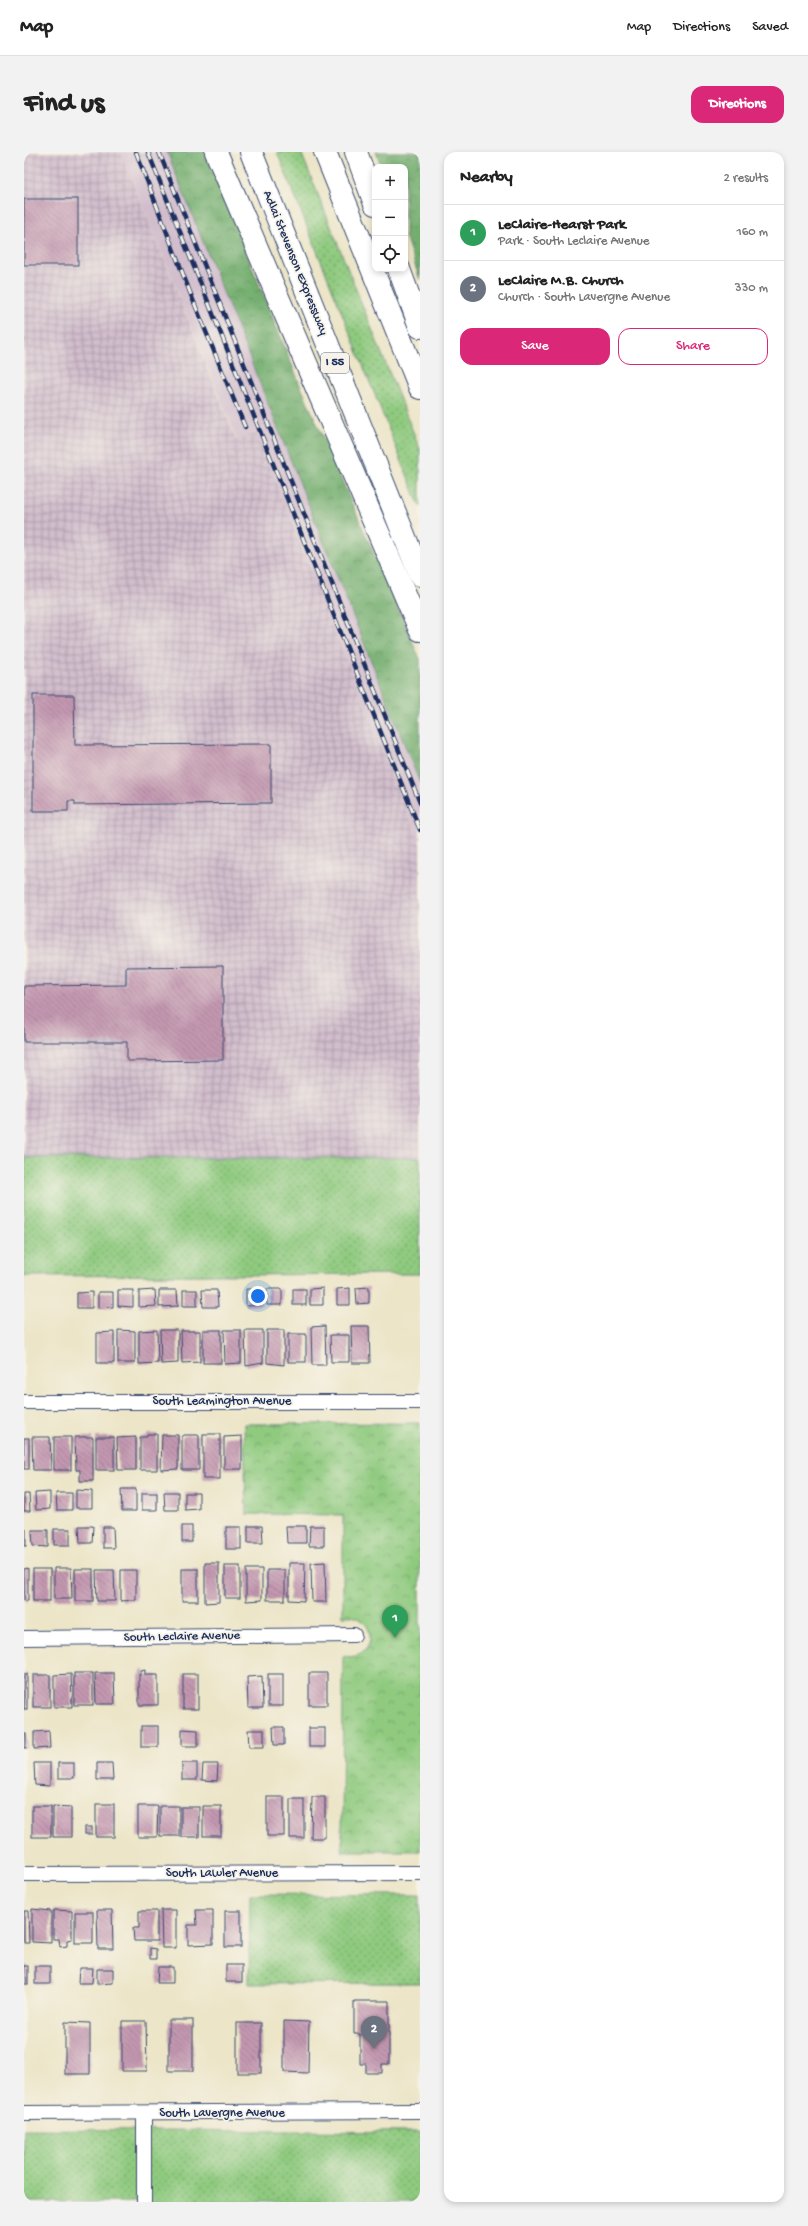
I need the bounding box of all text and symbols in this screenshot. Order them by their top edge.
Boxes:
text: Map [20,16,53,39]
text: Map [627,19,651,36]
text: Directions [673,19,730,36]
text: Saved [752,19,788,36]
button: Directions [691,86,784,123]
text: Find us [24,88,104,121]
map controls [372,164,408,272]
button: + [372,164,408,200]
text: Nearby [460,168,513,188]
text: 2 results [723,171,768,186]
street label: Adlai Stevenson Expressway [259,189,331,338]
button: − [372,200,408,236]
text: LeClaire-Hearst Park [498,216,626,234]
text: 1 [470,225,476,240]
text: 160 m [736,225,768,240]
text: Park · South Leclaire Avenue [498,234,650,249]
button: locate [372,236,408,272]
text: LeClaire M.B. Church [498,272,624,290]
text: 2 [470,281,476,296]
text: 330 m [735,281,768,296]
text: Church · South Lavergne Avenue [498,290,670,305]
button: Save [460,328,610,365]
button: Share [618,328,768,365]
road number: I 55 [321,353,349,373]
your location [248,1286,268,1306]
street label: South Leamington Avenue [153,1394,292,1409]
pin: 1 [382,1605,408,1638]
street label: South Leclaire Avenue [124,1628,241,1646]
street label: South Lawler Avenue [166,1866,279,1881]
pin: 2 [361,2016,387,2049]
street label: South Lavergne Avenue [159,2106,285,2121]

